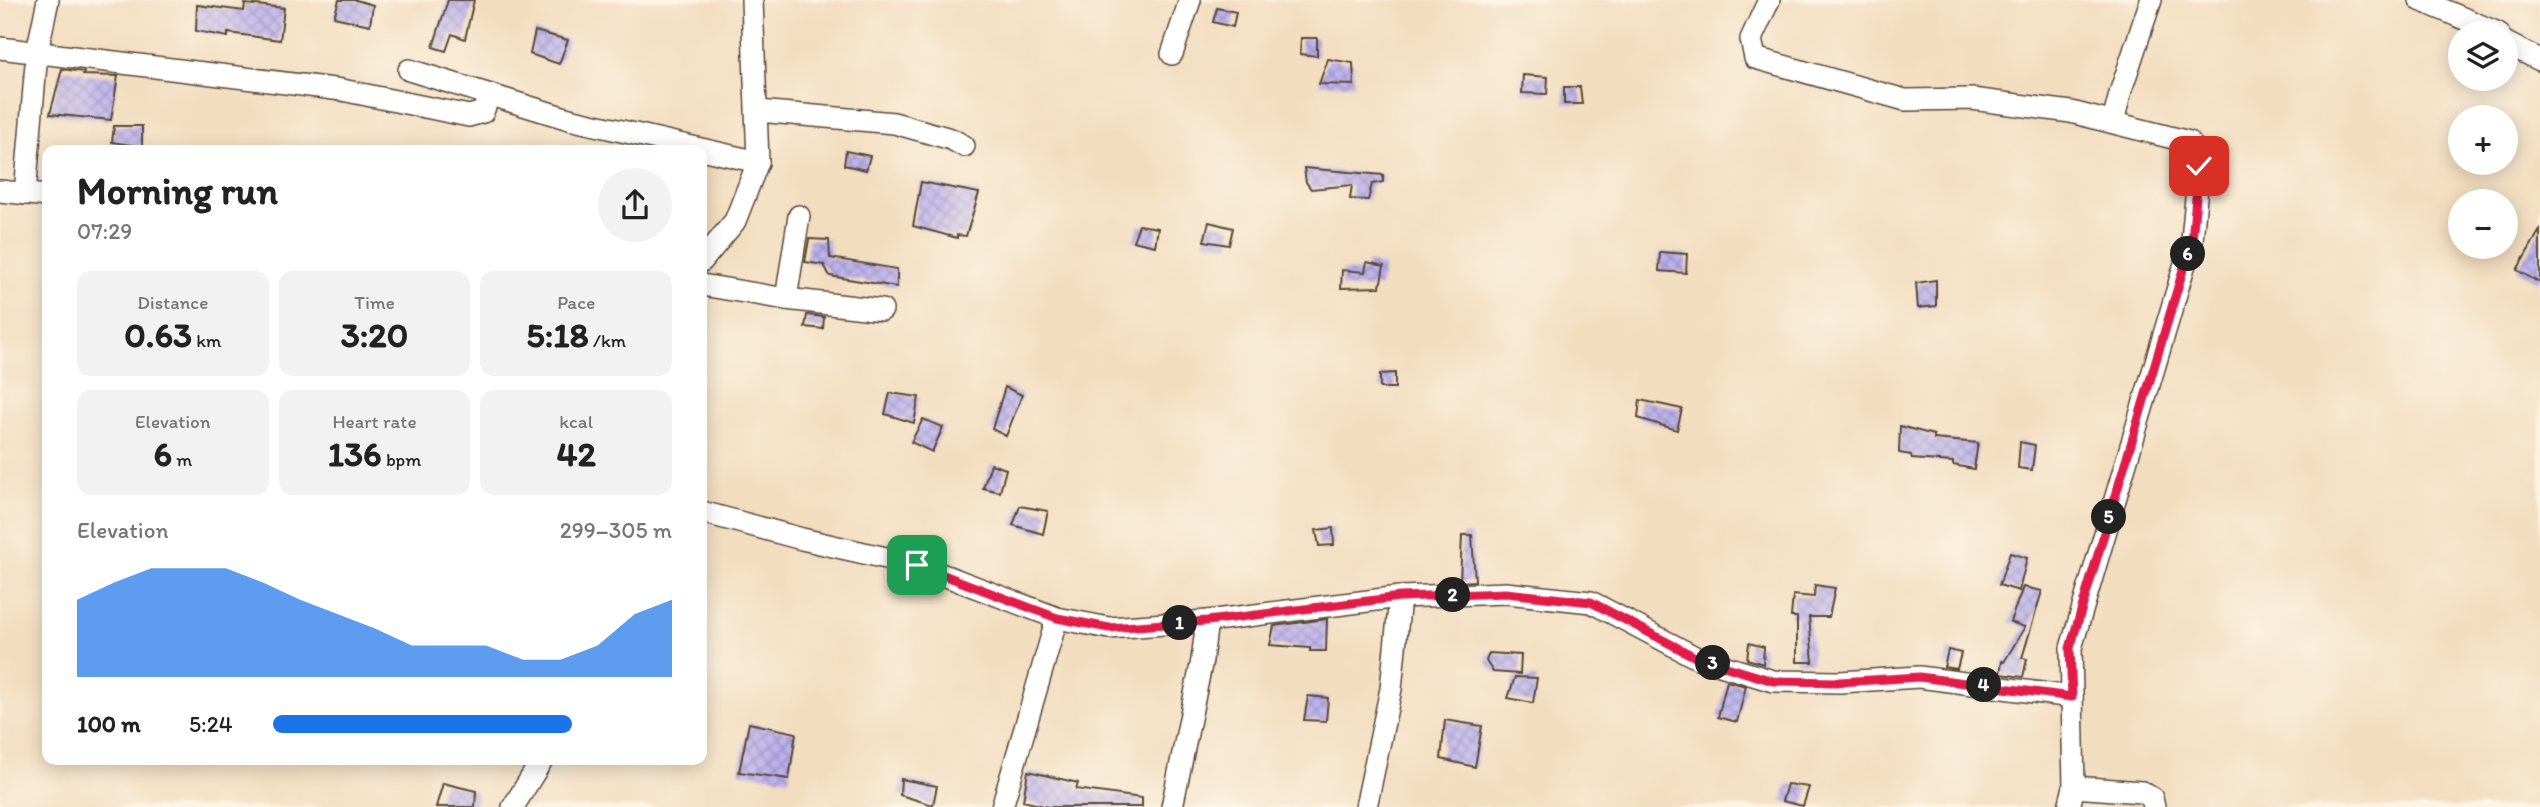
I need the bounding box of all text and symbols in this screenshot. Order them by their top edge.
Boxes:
map controls [2448,21,2518,259]
button: layers [2448,21,2518,91]
button: + [2448,105,2518,175]
pin [2169,136,2229,196]
icon: check [2180,147,2218,185]
text: Morning run [77,168,278,214]
button: share [598,168,672,242]
button: − [2448,189,2518,259]
text: 07:29 [77,217,132,245]
pin: 6 [2170,236,2206,272]
text: 6 [2182,242,2193,265]
text: Distance [137,291,208,314]
text: Time [354,291,395,314]
text: Pace [557,291,595,314]
text: 0.63 [124,314,192,356]
text: 3:20 [341,314,408,356]
text: 5:18 [526,314,589,356]
text: km [192,329,221,352]
text: /km [589,329,626,352]
text: Elevation [135,410,211,433]
text: Heart rate [332,410,417,433]
text: kcal [559,410,593,433]
text: 6 [153,433,172,475]
text: 136 [328,433,382,475]
text: 42 [556,433,596,475]
text: m [172,448,192,471]
text: bpm [382,448,421,471]
pin: 5 [2092,500,2126,534]
text: 5 [2104,505,2113,528]
text: Elevation [77,516,168,544]
text: 299–305 m [560,516,672,544]
pin [887,535,947,595]
icon: arrive [898,546,936,584]
pin: 2 [1436,578,1470,612]
text: 2 [1448,583,1458,606]
pin: 1 [1162,606,1198,640]
text: 1 [1175,611,1184,634]
pin: 3 [1696,646,1730,680]
text: 3 [1707,651,1718,674]
pin: 4 [1966,668,2002,702]
text: 4 [1978,673,1989,696]
text: 100 m [77,710,141,738]
text: 5:24 [189,710,233,738]

